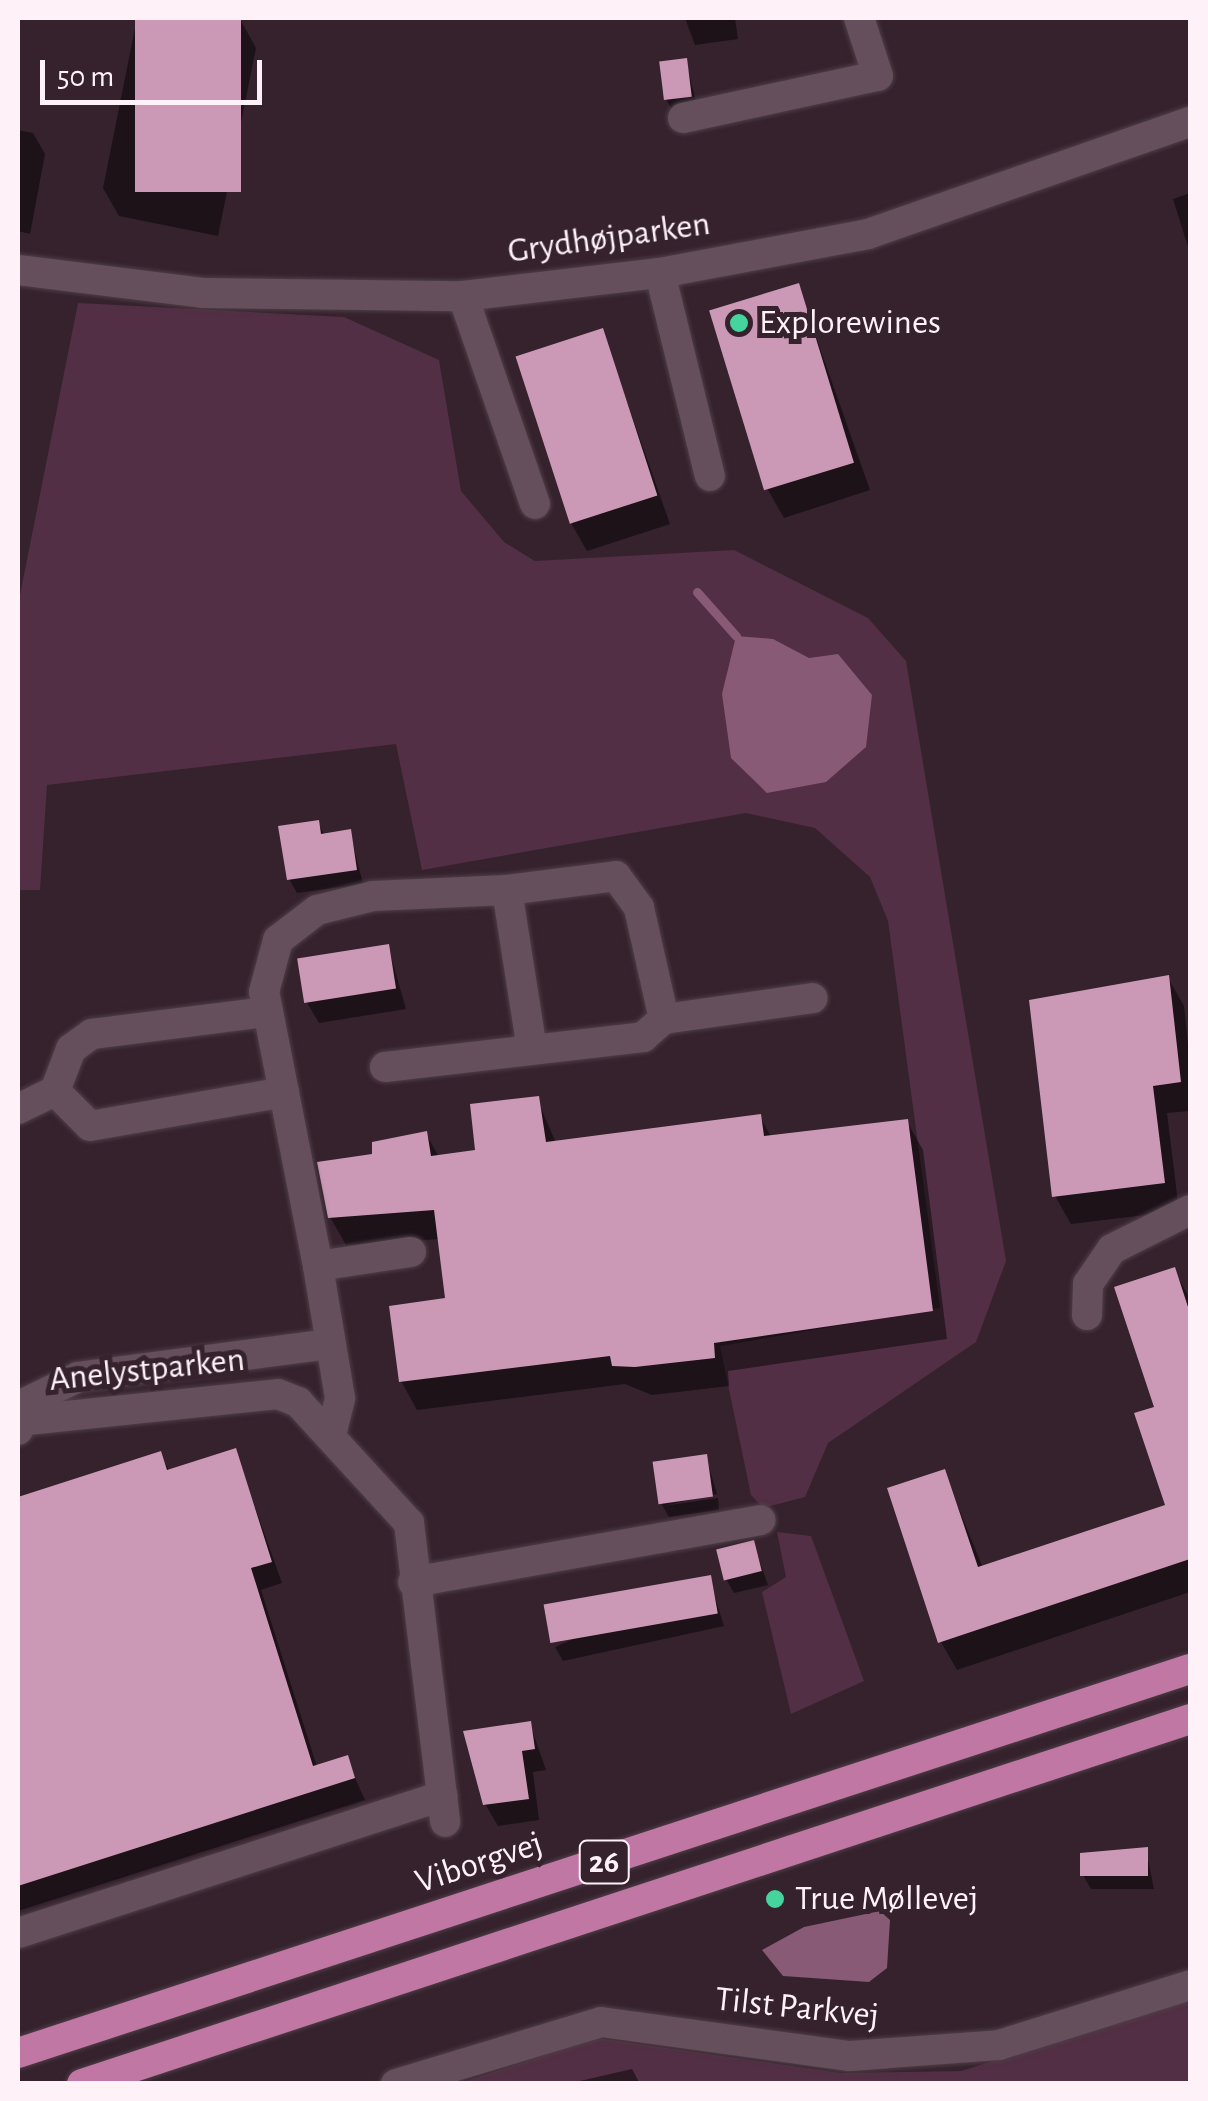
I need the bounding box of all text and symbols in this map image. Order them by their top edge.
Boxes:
scale bar [45,40,268,102]
text: 50 m [57,62,114,92]
street label: Grydhøjparken [505,203,713,273]
place label: Explorewines [759,302,941,344]
marker: Explorewines [728,312,750,334]
street label: Anelystparken [47,1339,247,1401]
street label: Viborgvej [410,1823,548,1903]
road number: 26 [576,1835,632,1889]
place label: True Møllevej [795,1878,978,1920]
marker: True Møllevej [764,1888,786,1910]
street label: Tilst Parkvej [713,1979,881,2037]

